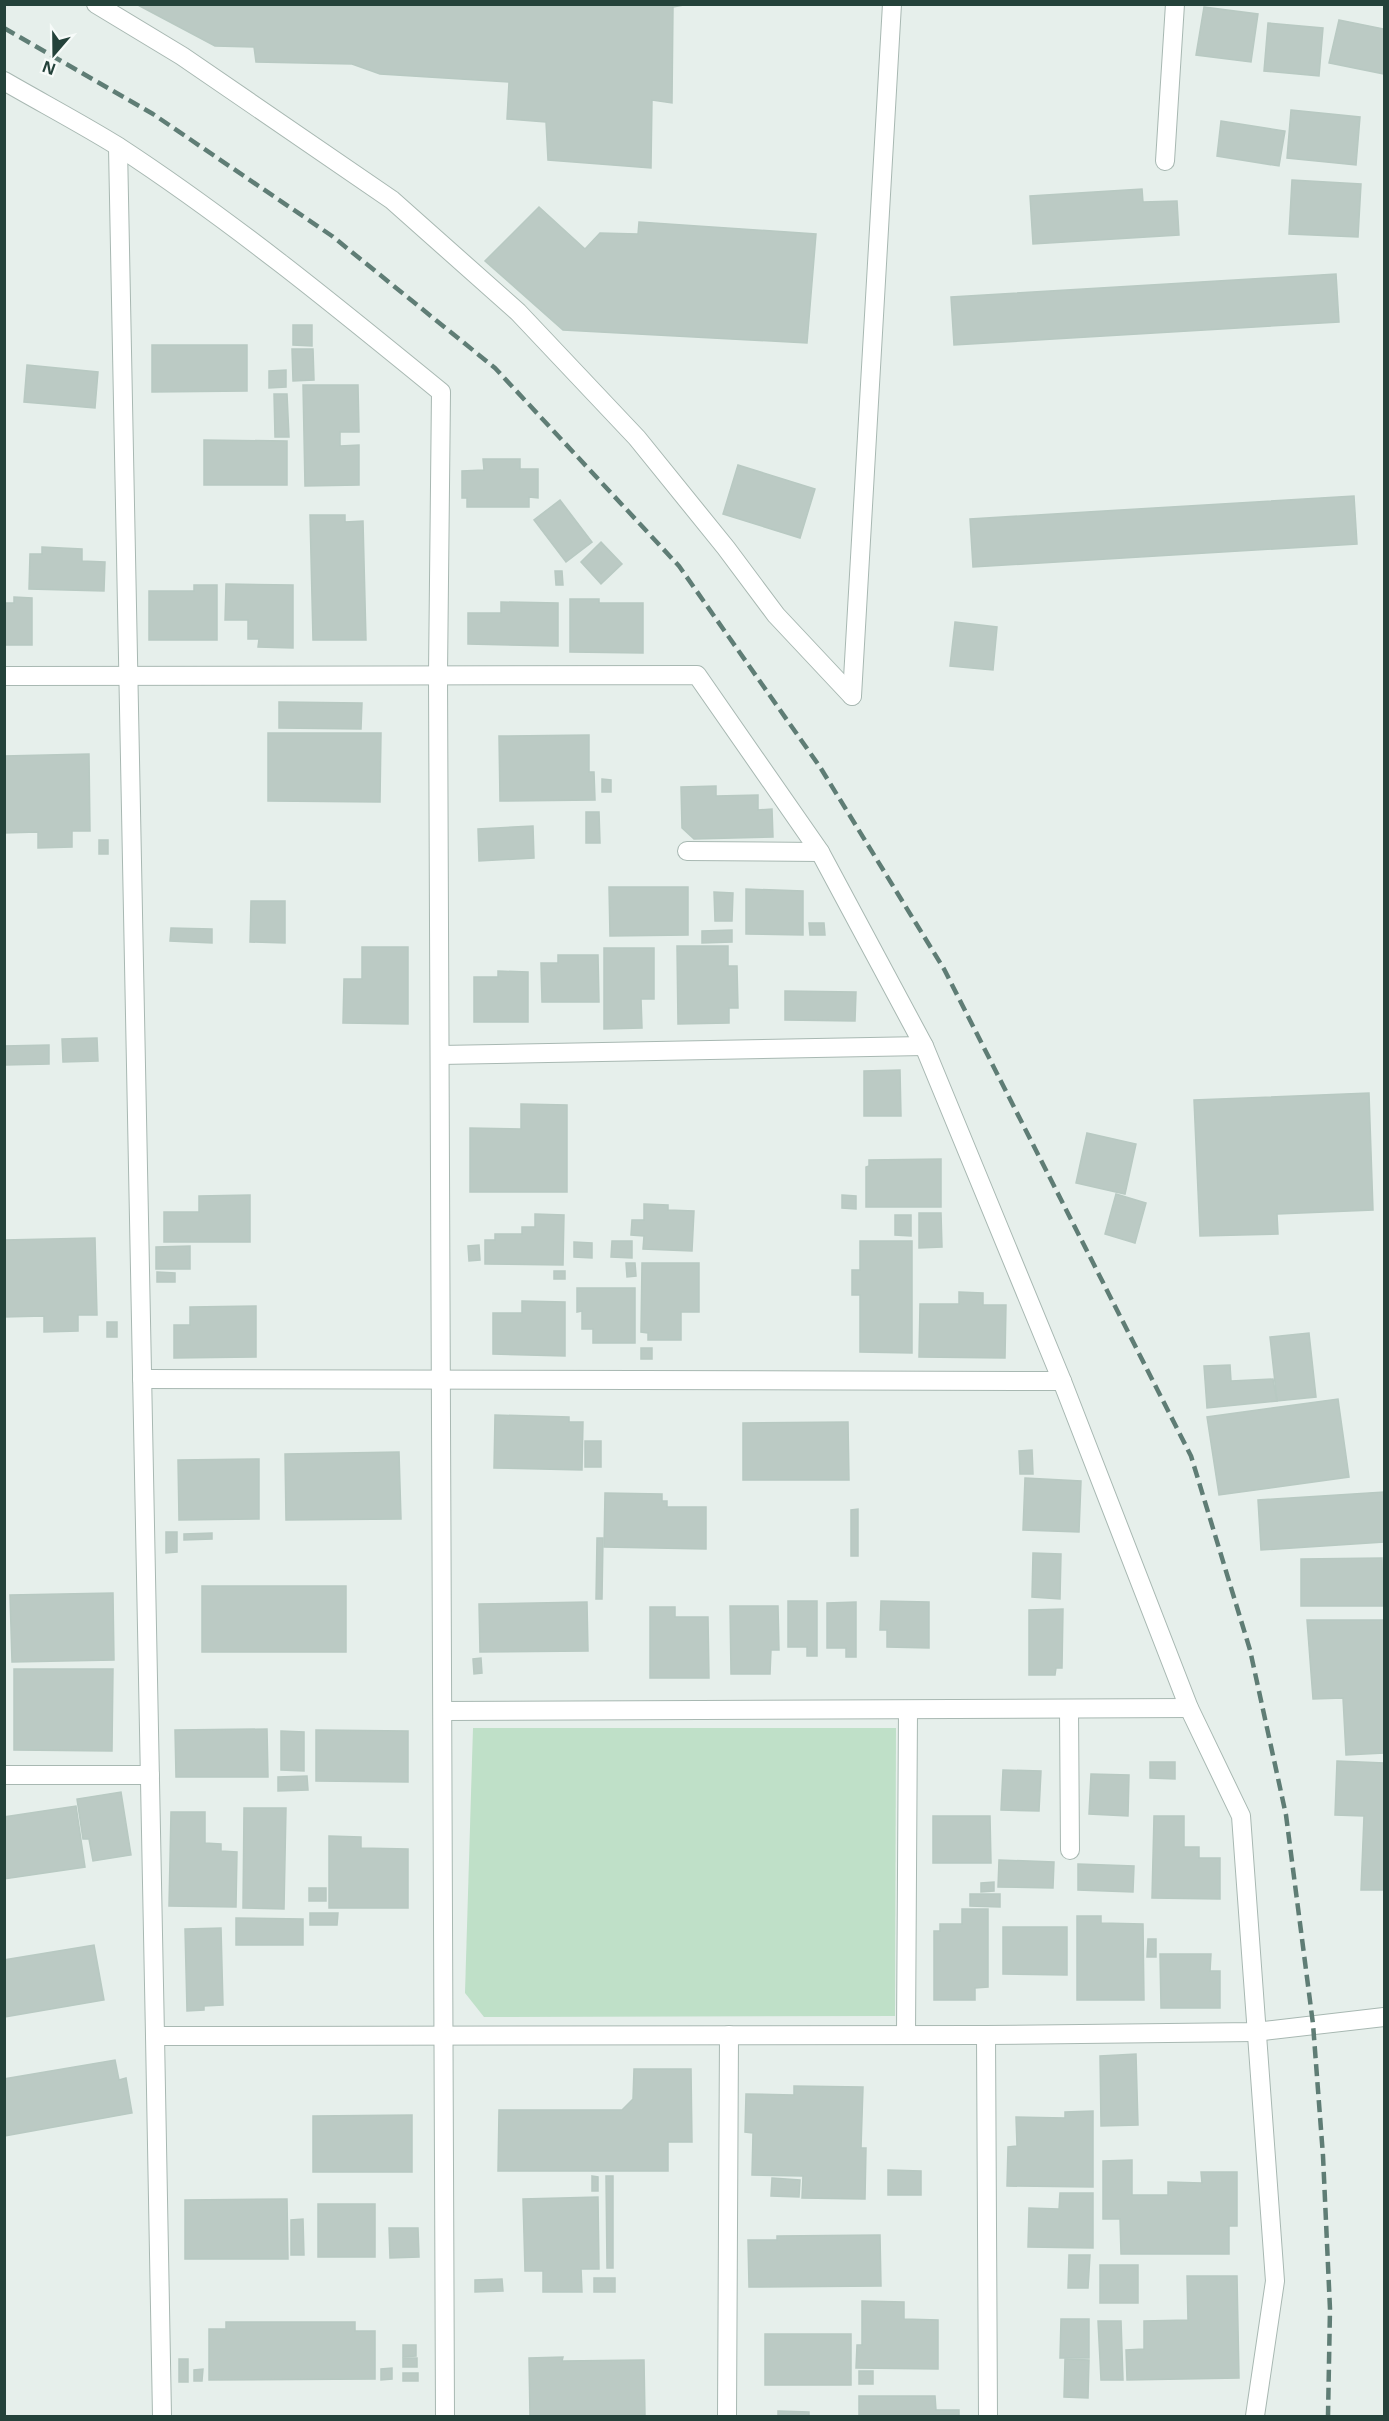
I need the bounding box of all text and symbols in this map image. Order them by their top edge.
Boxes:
north arrow [24,24,84,84]
text: N [39,56,59,81]

